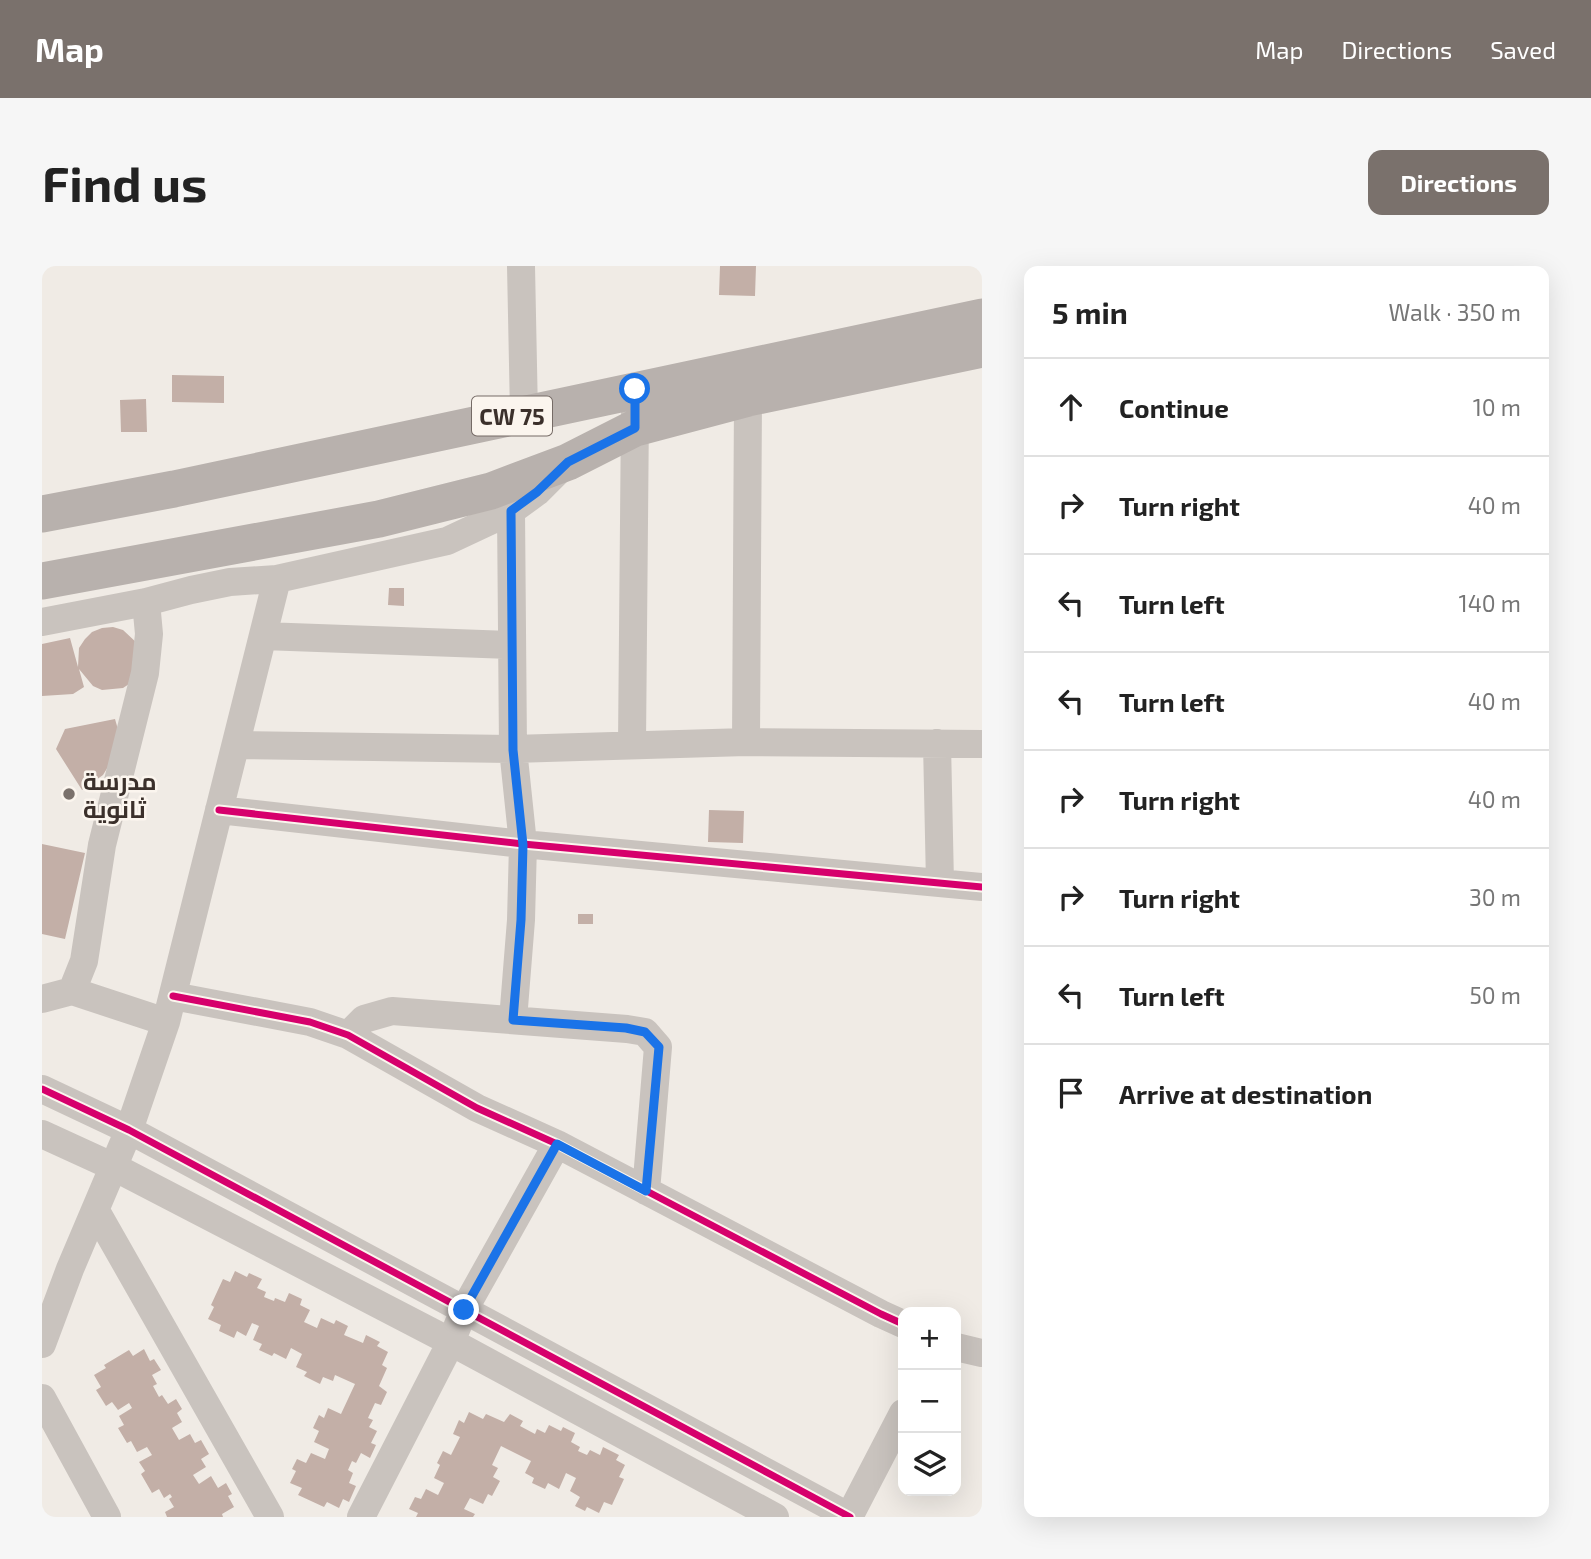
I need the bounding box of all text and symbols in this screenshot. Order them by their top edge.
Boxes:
text: Map [35,29,104,69]
text: Map [1255,35,1303,64]
text: Directions [1341,35,1452,64]
text: Saved [1490,35,1556,64]
button: Directions [1368,150,1549,215]
text: Find us [42,153,207,212]
text: 5 min [1052,294,1128,330]
text: Walk · 350 m [1389,298,1521,326]
route start [619,373,650,404]
icon: ahead [1052,388,1090,426]
text: Continue [1119,392,1229,423]
text: 10 m [1473,393,1521,421]
road number: CW 75 [472,396,552,435]
icon: right [1052,486,1090,524]
text: Turn right [1119,490,1240,521]
text: 40 m [1468,491,1521,519]
icon: left [1052,584,1090,622]
text: Turn left [1119,588,1225,619]
text: 140 m [1459,589,1521,617]
icon: left [1052,682,1090,720]
text: Turn left [1119,686,1225,717]
text: 40 m [1468,687,1521,715]
place label: مدرسة ثانوية [83,766,157,824]
icon: right [1052,780,1090,818]
text: Turn right [1119,784,1240,815]
text: 40 m [1468,785,1521,813]
marker: مدرسة ثانوية [61,786,77,802]
icon: right [1052,878,1090,916]
text: Turn right [1119,882,1240,913]
text: 30 m [1469,883,1521,911]
icon: left [1052,976,1090,1014]
text: Turn left [1119,980,1225,1011]
text: 50 m [1470,981,1521,1009]
icon: arrive [1052,1074,1090,1112]
text: Arrive at destination [1119,1078,1372,1109]
route end [448,1294,479,1325]
map controls [898,1307,961,1496]
button: + [898,1307,961,1370]
button: − [898,1370,961,1433]
button: layers [898,1433,961,1496]

